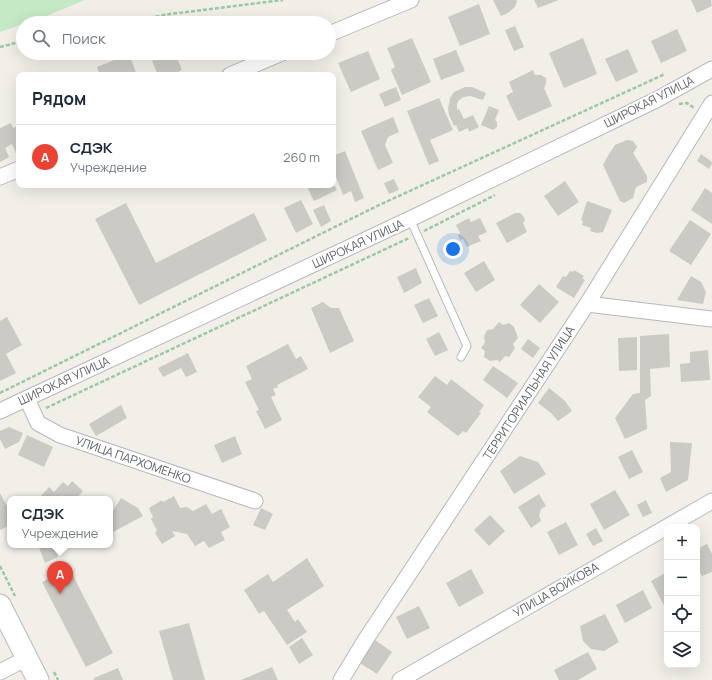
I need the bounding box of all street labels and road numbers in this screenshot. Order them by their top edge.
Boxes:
street label: ШИРОКАЯ УЛИЦА [601,71,697,132]
street label: ШИРОКАЯ УЛИЦА [309,215,407,272]
street label: ТЕРРИТОРИАЛЬНАЯ УЛИЦА [479,322,579,463]
street label: ШИРОКАЯ УЛИЦА [15,352,113,409]
street label: УЛИЦА ПАРХОМЕНКО [73,432,193,487]
street label: УЛИЦА ВОЙКОВА [510,558,602,621]

